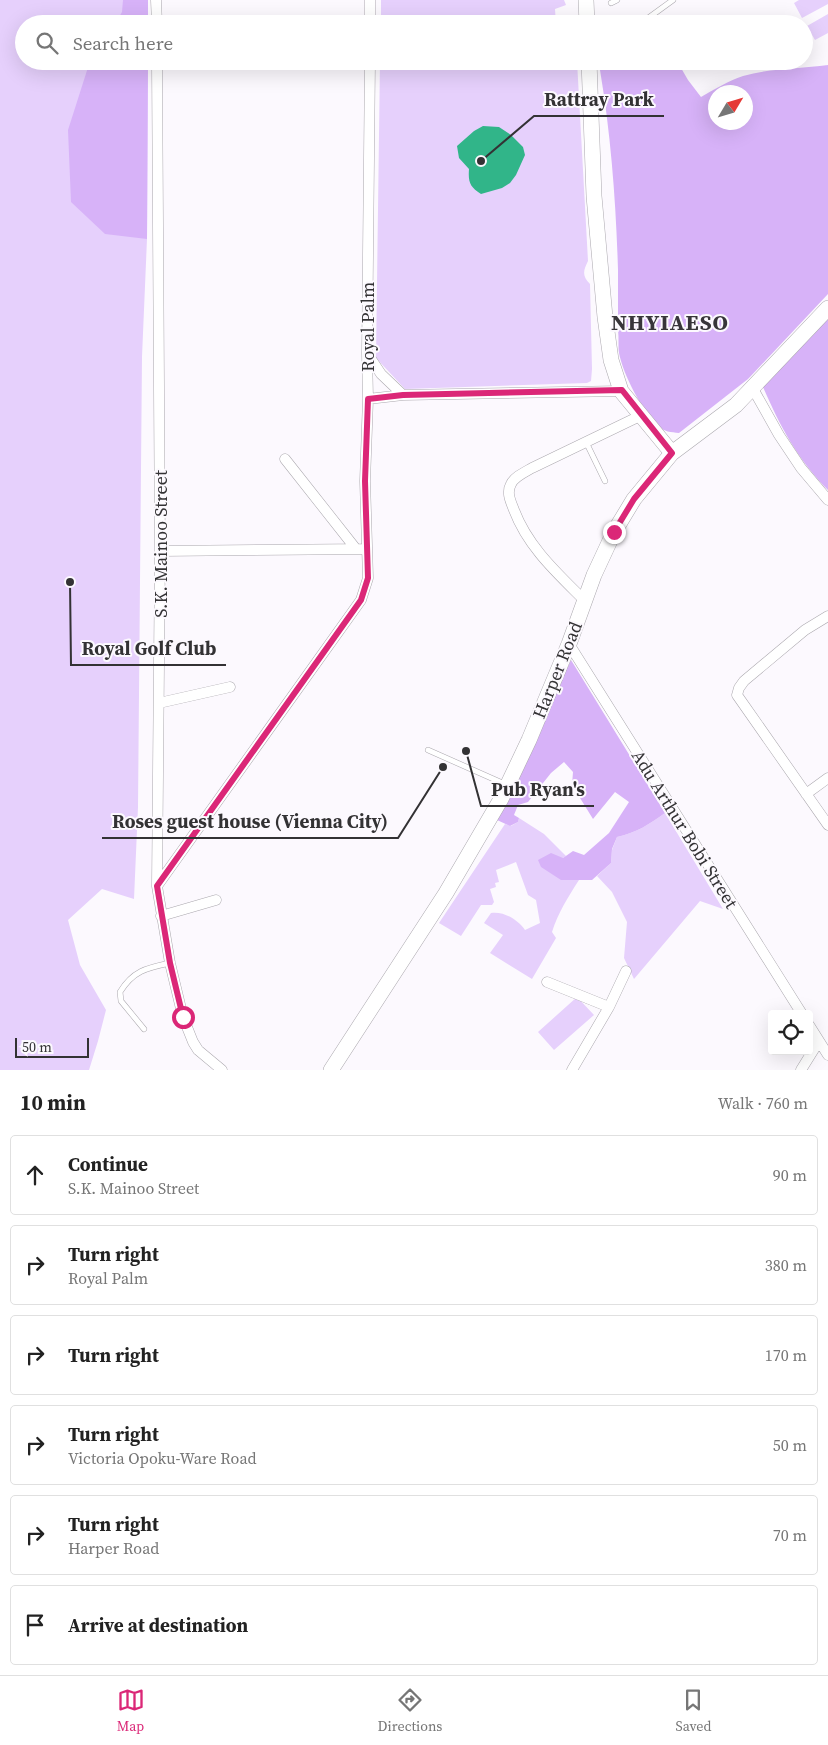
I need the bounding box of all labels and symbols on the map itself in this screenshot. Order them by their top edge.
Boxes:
callout: Rattray Park [534,82,664,116]
north arrow [708,85,753,130]
text: Rattray Park [544,86,655,112]
street label: Royal Palm [355,282,380,372]
district label: NHYIAESO [611,307,729,337]
street label: S.K. Mainoo Street [148,470,173,618]
route end [603,521,626,544]
street label: Harper Road [526,618,588,722]
callout: Royal Golf Club [71,631,226,665]
text: Royal Golf Club [82,635,217,661]
street label: Adu Arthur Bobi Street [626,745,744,913]
callout: Pub Ryan's [481,772,594,806]
text: Pub Ryan's [491,776,585,802]
callout: Roses guest house (Vienna City) [102,804,398,838]
text: Roses guest house (Vienna City) [112,808,388,834]
route start [172,1006,195,1029]
scale bar [15,1035,89,1058]

